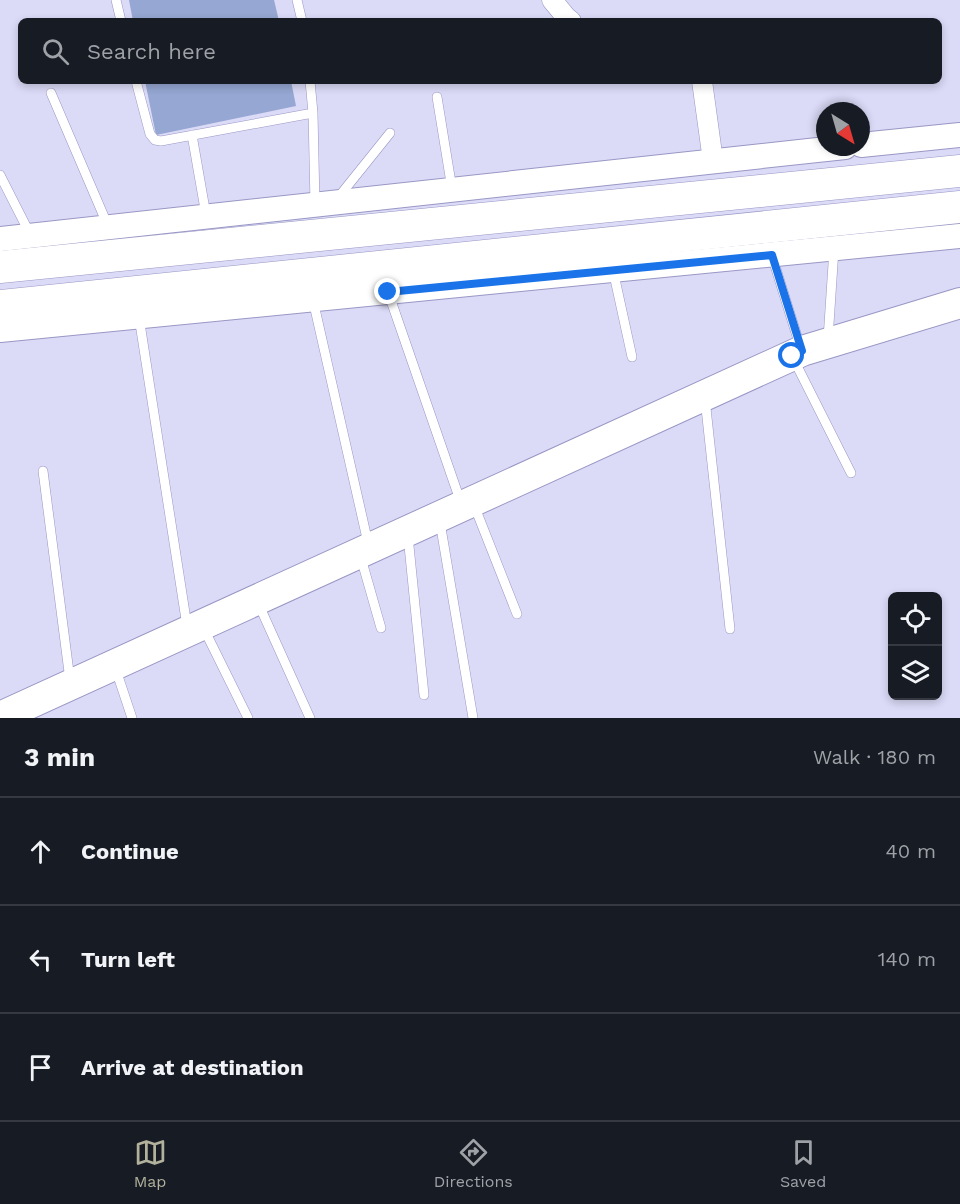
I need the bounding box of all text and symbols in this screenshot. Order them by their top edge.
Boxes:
search box [18,18,942,84]
icon: search [39,35,72,68]
text: Search here [87,39,216,64]
north arrow [816,102,870,156]
route end [374,278,400,304]
route start [778,342,804,368]
map controls [888,592,942,700]
button: locate [888,592,942,646]
button: layers [888,646,942,700]
text: 3 min [24,742,95,772]
text: Walk · 180 m [813,745,936,769]
icon: ahead [24,835,57,868]
text: Continue [81,839,179,864]
text: 40 m [885,839,936,863]
icon: left [24,943,57,976]
text: Turn left [81,947,175,972]
text: 140 m [878,947,936,971]
icon: arrive [24,1051,57,1084]
text: Arrive at destination [81,1055,304,1080]
tab: Map [134,1136,167,1191]
tab: Directions [434,1136,513,1191]
tab: Saved [780,1136,826,1191]

